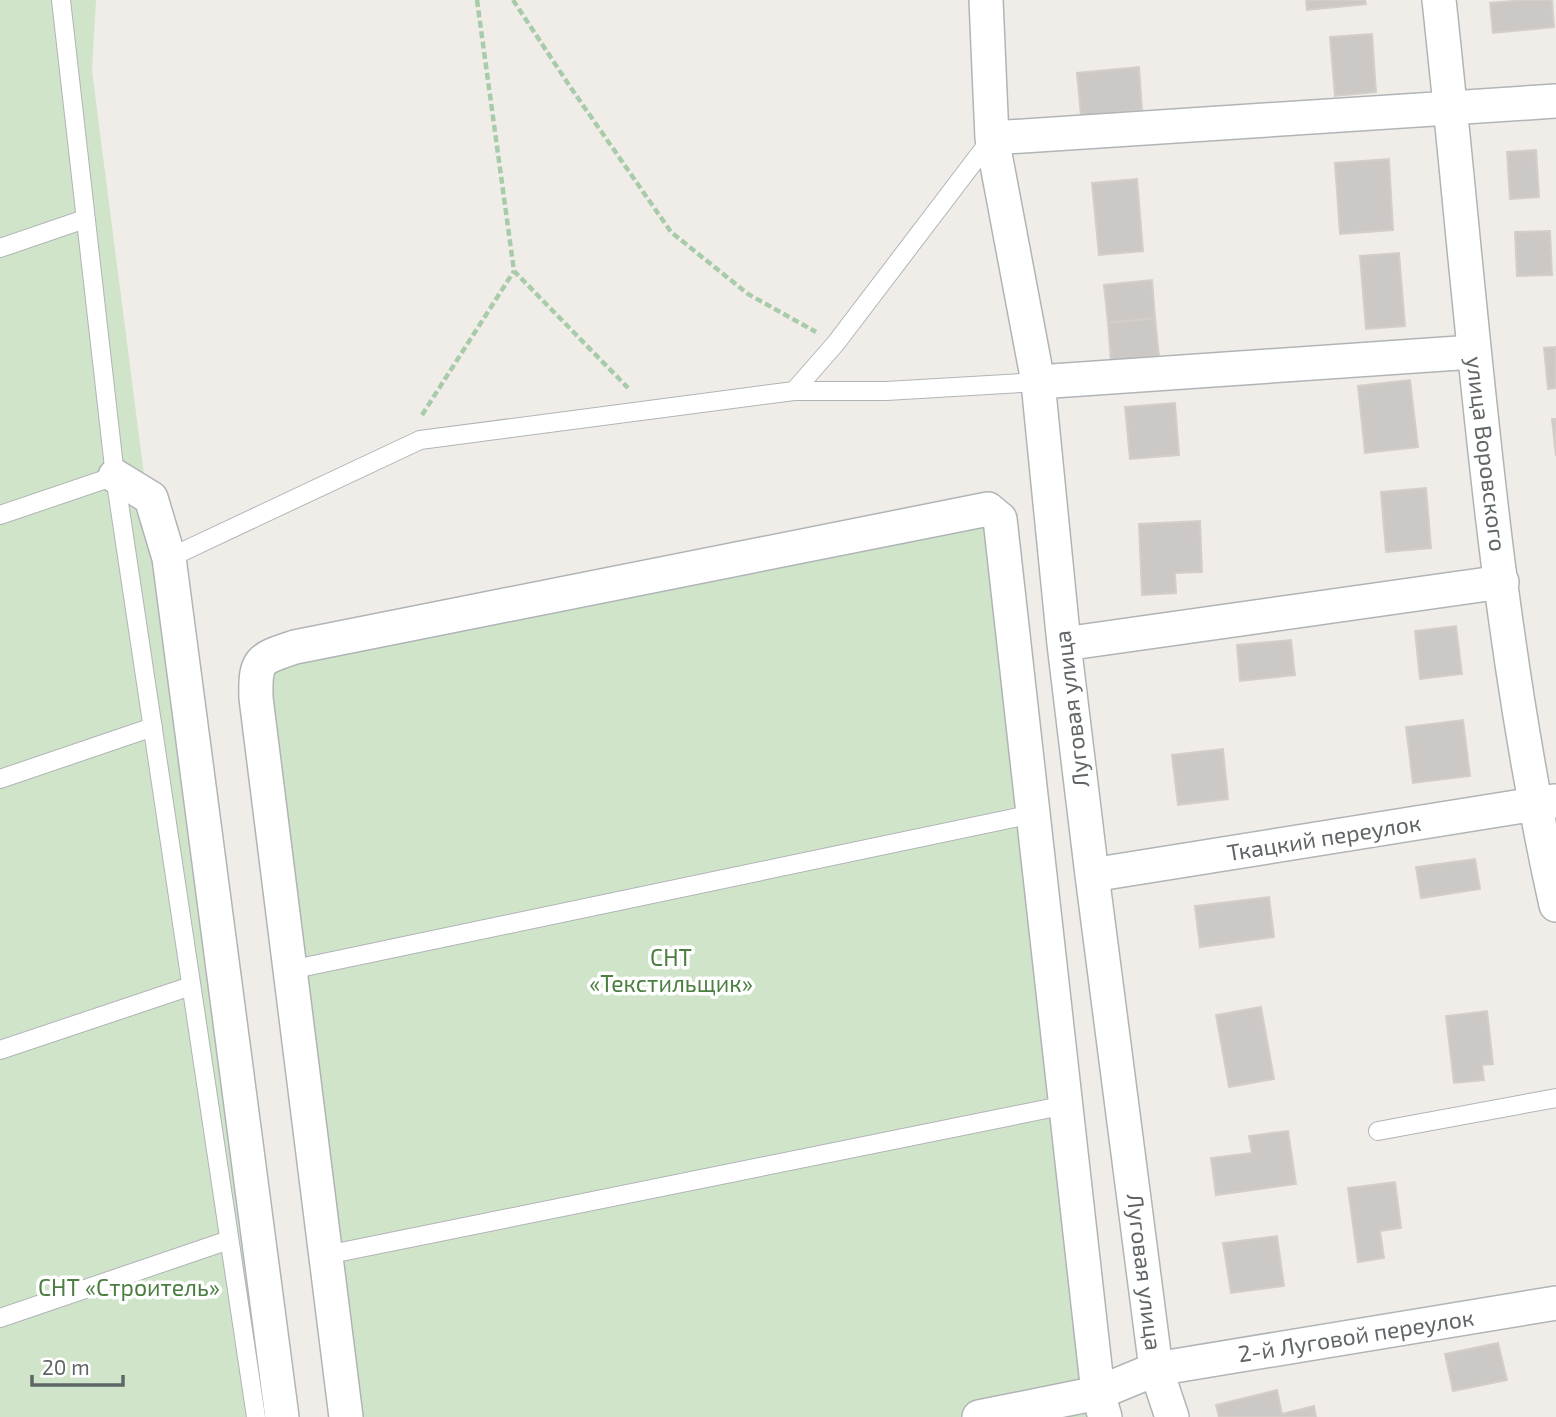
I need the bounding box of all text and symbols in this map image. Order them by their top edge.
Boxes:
street label: улица Воровского [1460,355,1513,553]
street label: Луговая улица [1047,629,1096,789]
street label: Ткацкий переулок [1225,808,1423,867]
park label: СНТ «Текстильщик» [589,943,753,997]
street label: Луговая улица [1120,1192,1169,1352]
park label: СНТ «Строитель» [38,1273,220,1301]
street label: 2-й Луговой переулок [1236,1303,1476,1368]
scale bar [32,1344,122,1388]
text: 20 m [42,1354,90,1379]

